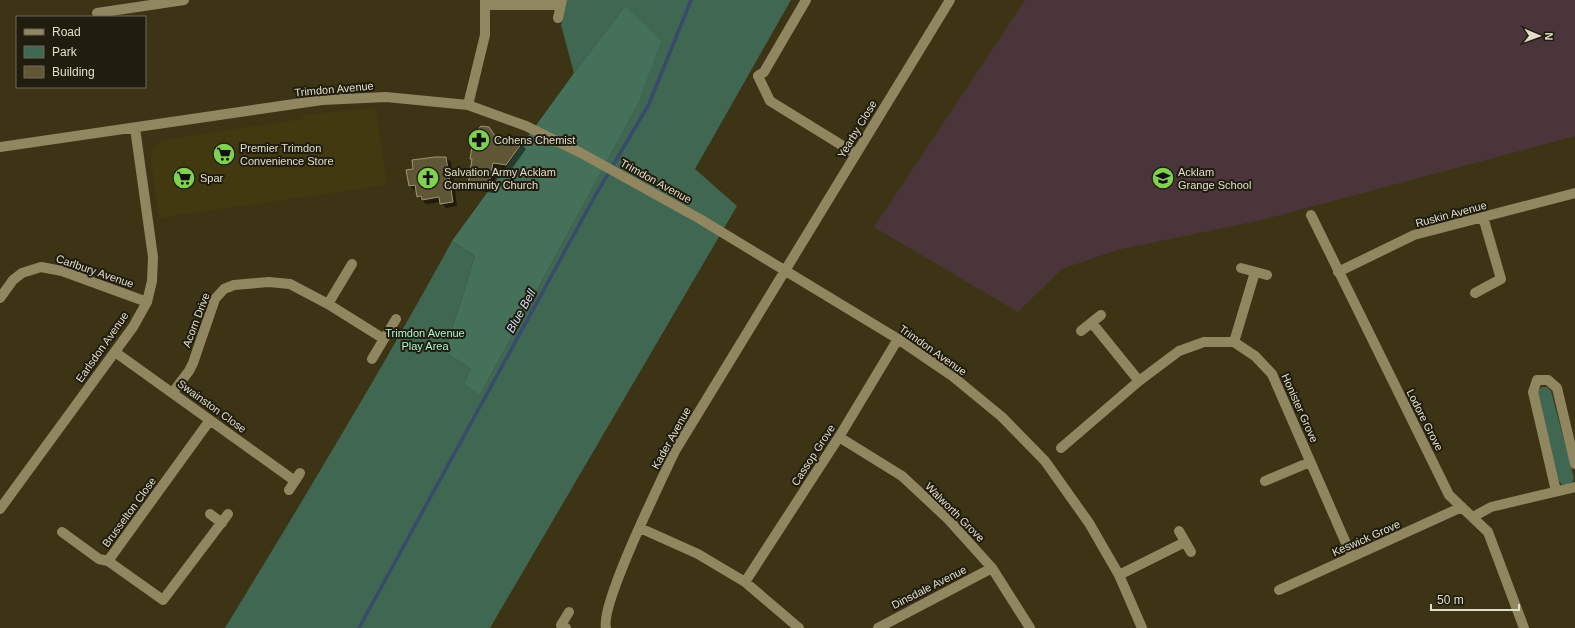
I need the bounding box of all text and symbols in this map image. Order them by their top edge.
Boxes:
legend [16,16,146,88]
north arrow [1519,16,1559,56]
text: Road [52,25,81,39]
text: N [1543,32,1555,41]
text: Park [52,45,78,59]
text: Building [52,65,95,79]
street label: Trimdon Avenue [294,80,374,98]
street label: Yearby Close [835,98,879,160]
pharmacy icon: Cohens Chemist [466,127,492,153]
place label: Cohens Chemist [494,134,575,146]
supermarket icon: Premier Trimdon Convenience Store [211,141,237,167]
place label: Premier Trimdon Convenience Store [240,142,334,167]
street label: Trimdon Avenue [618,156,694,206]
supermarket icon: Spar [171,165,197,191]
church icon: Salvation Army Acklam Community Church [415,165,441,191]
school or university icon: Acklam Grange School [1150,165,1176,191]
place label: Salvation Army Acklam Community Church [444,166,556,191]
place label: Acklam Grange School [1178,166,1251,191]
place label: Spar [200,172,224,184]
street label: Ruskin Avenue [1414,199,1488,229]
street label: Carlbury Avenue [55,252,135,290]
water label: Blue Bell [503,287,539,335]
street label: Acorn Drive [180,291,212,349]
street label: Earlsdon Avenue [73,310,131,384]
street label: Trimdon Avenue [897,322,969,378]
park label: Trimdon Avenue Play Area [385,327,465,352]
street label: Honister Grove [1279,372,1321,444]
street label: Swainston Close [175,377,249,435]
street label: Lodore Grove [1404,387,1446,453]
street label: Kader Avenue [649,405,693,471]
street label: Cassop Grove [789,422,837,488]
street label: Brusselton Close [100,475,158,549]
street label: Walworth Grove [923,480,987,544]
street label: Keswick Grove [1330,518,1402,558]
street label: Dinsdale Avenue [890,563,968,611]
scale bar [1431,586,1519,612]
text: 50 m [1437,593,1464,607]

